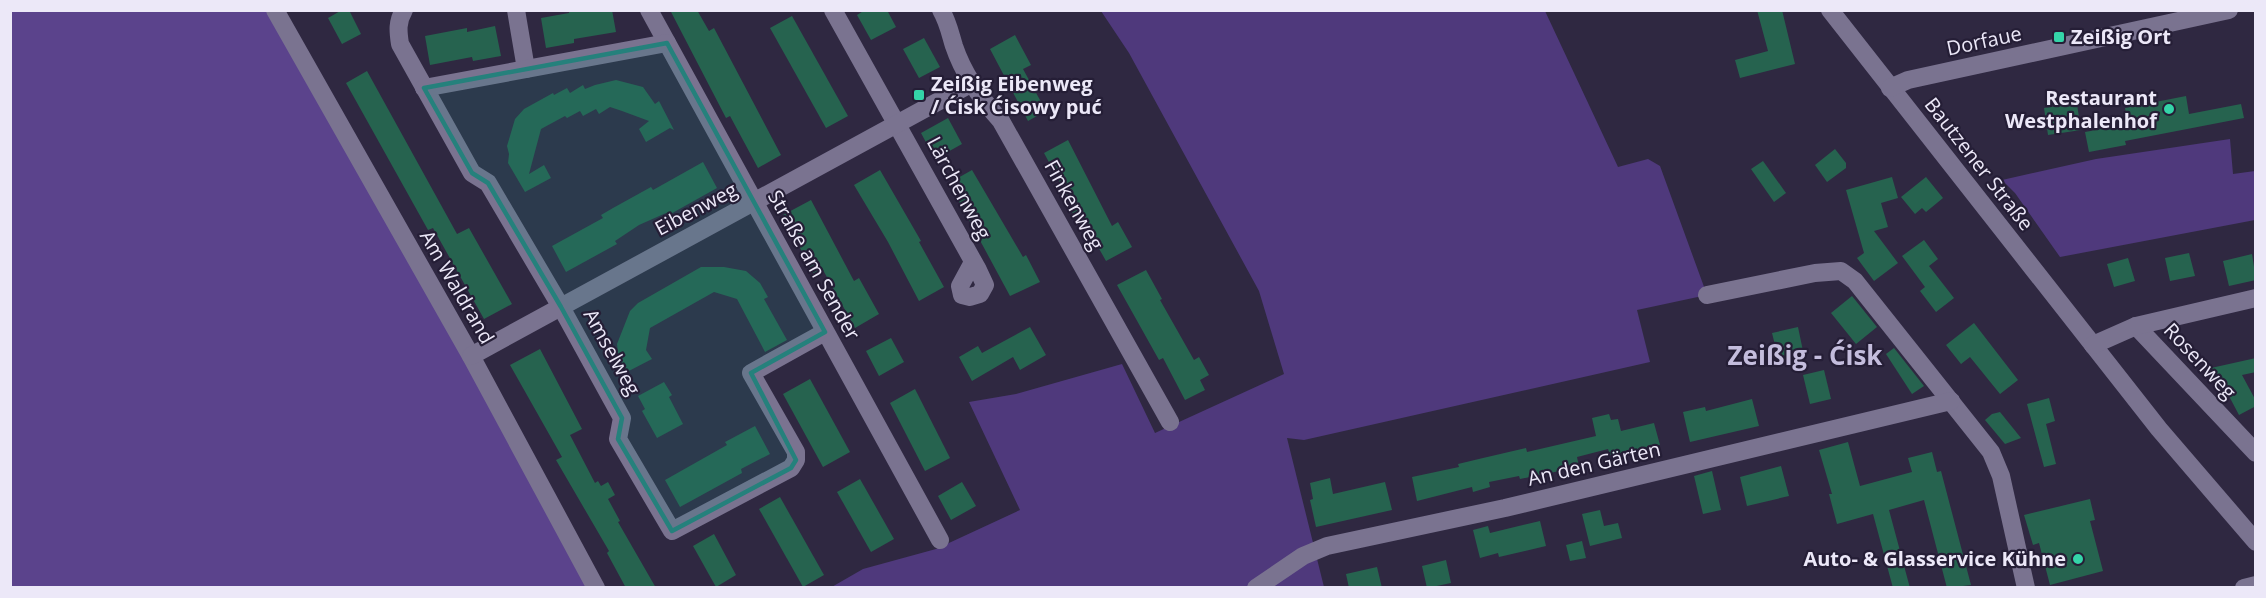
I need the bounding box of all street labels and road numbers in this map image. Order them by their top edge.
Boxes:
street label: Dorfaue [1944,19,2024,62]
street label: Bautzener Straße [1919,92,2040,236]
street label: Lärchenweg [921,132,998,244]
street label: Finkenweg [1039,155,1110,255]
street label: Eibenweg [650,176,742,241]
street label: Straße am Sender [762,185,867,344]
street label: Am Waldrand [414,225,501,348]
street label: Amselweg [578,304,647,400]
street label: Rosenweg [2158,317,2243,405]
street label: An den Gärten [1525,435,1663,492]

